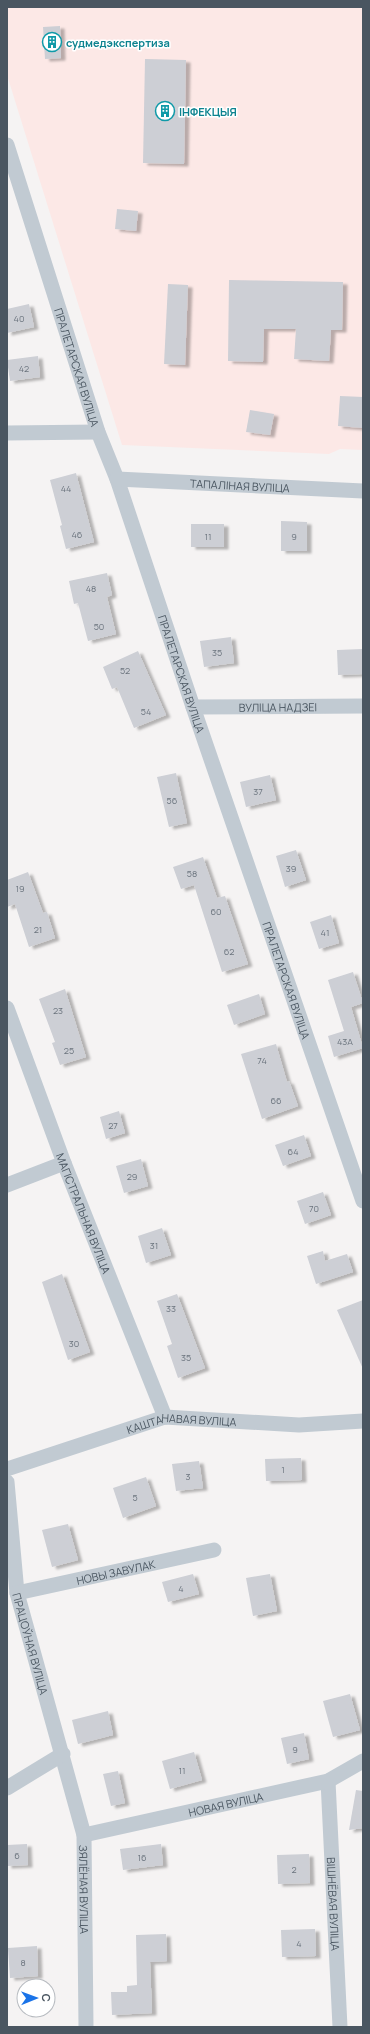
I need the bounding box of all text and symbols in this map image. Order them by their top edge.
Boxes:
building icon: судмедэкспертиза [41,31,63,53]
place label: судмедэкспертиза [66,35,170,50]
building icon: ІНФЕКЦЫЯ [154,100,176,122]
place label: ІНФЕКЦЫЯ [179,104,237,119]
street label: ПРАЛЕТАРСКАЯ ВУЛІЦА [52,306,103,428]
house number: 40 [14,312,24,325]
house number: 42 [19,362,29,375]
street label: ТАПАЛІНАЯ ВУЛІЦА [190,475,290,495]
house number: 44 [61,482,71,495]
house number: 46 [72,528,83,541]
house number: 11 [204,530,212,543]
house number: 9 [291,530,297,543]
house number: 48 [86,582,96,595]
street label: ПРАЛЕТАРСКАЯ ВУЛІЦА [155,613,209,735]
house number: 50 [94,620,104,633]
house number: 35 [212,646,222,659]
house number: 52 [120,664,130,677]
street label: ВУЛІЦА НАДЗЕІ [239,699,317,714]
house number: 54 [141,705,151,718]
house number: 37 [253,785,263,798]
house number: 56 [167,794,178,807]
house number: 39 [286,862,296,875]
house number: 58 [187,867,197,880]
house number: 19 [15,882,25,895]
house number: 60 [210,905,222,918]
street label: ПРАЛЕТАРСКАЯ ВУЛІЦА [260,919,314,1041]
house number: 21 [34,923,42,936]
house number: 41 [321,926,329,939]
house number: 62 [224,945,234,958]
house number: 23 [53,1004,63,1017]
house number: 43А [337,1035,353,1048]
house number: 25 [64,1044,74,1057]
house number: 74 [257,1054,267,1067]
house number: 66 [270,1094,282,1107]
house number: 27 [108,1119,118,1132]
house number: 64 [288,1145,298,1158]
street label: МАГІСТРАЛЬНАЯ ВУЛІЦА [53,1151,115,1276]
house number: 29 [127,1170,137,1183]
house number: 70 [309,1202,319,1215]
house number: 31 [150,1239,158,1252]
house number: 33 [166,1302,176,1315]
house number: 30 [69,1337,79,1350]
house number: 35 [181,1351,191,1364]
street label: КАШТАНАВАЯ ВУЛІЦА [124,1409,237,1437]
house number: 1 [281,1463,285,1476]
house number: 3 [186,1470,191,1483]
house number: 5 [132,1491,138,1504]
street label: НОВЫ ЗАВУЛАК [75,1555,157,1587]
house number: 4 [178,1582,184,1595]
street label: ПРАЦОЎНАЯ ВУЛІЦА [10,1591,52,1696]
house number: 9 [292,1743,298,1756]
house number: 11 [178,1764,186,1777]
street label: НОВАЯ ВУЛІЦА [187,1788,264,1819]
street label: ЗЯЛЁНАЯ ВУЛІЦА [77,1845,93,1934]
house number: 6 [14,1849,20,1862]
house number: 16 [137,1851,147,1864]
street label: ВІШНЁВАЯ ВУЛІЦА [324,1857,344,1951]
house number: 2 [291,1863,297,1876]
house number: 4 [296,1937,302,1950]
house number: 8 [20,1956,26,1969]
north arrow [16,1978,56,2018]
text: С [39,1994,54,2002]

